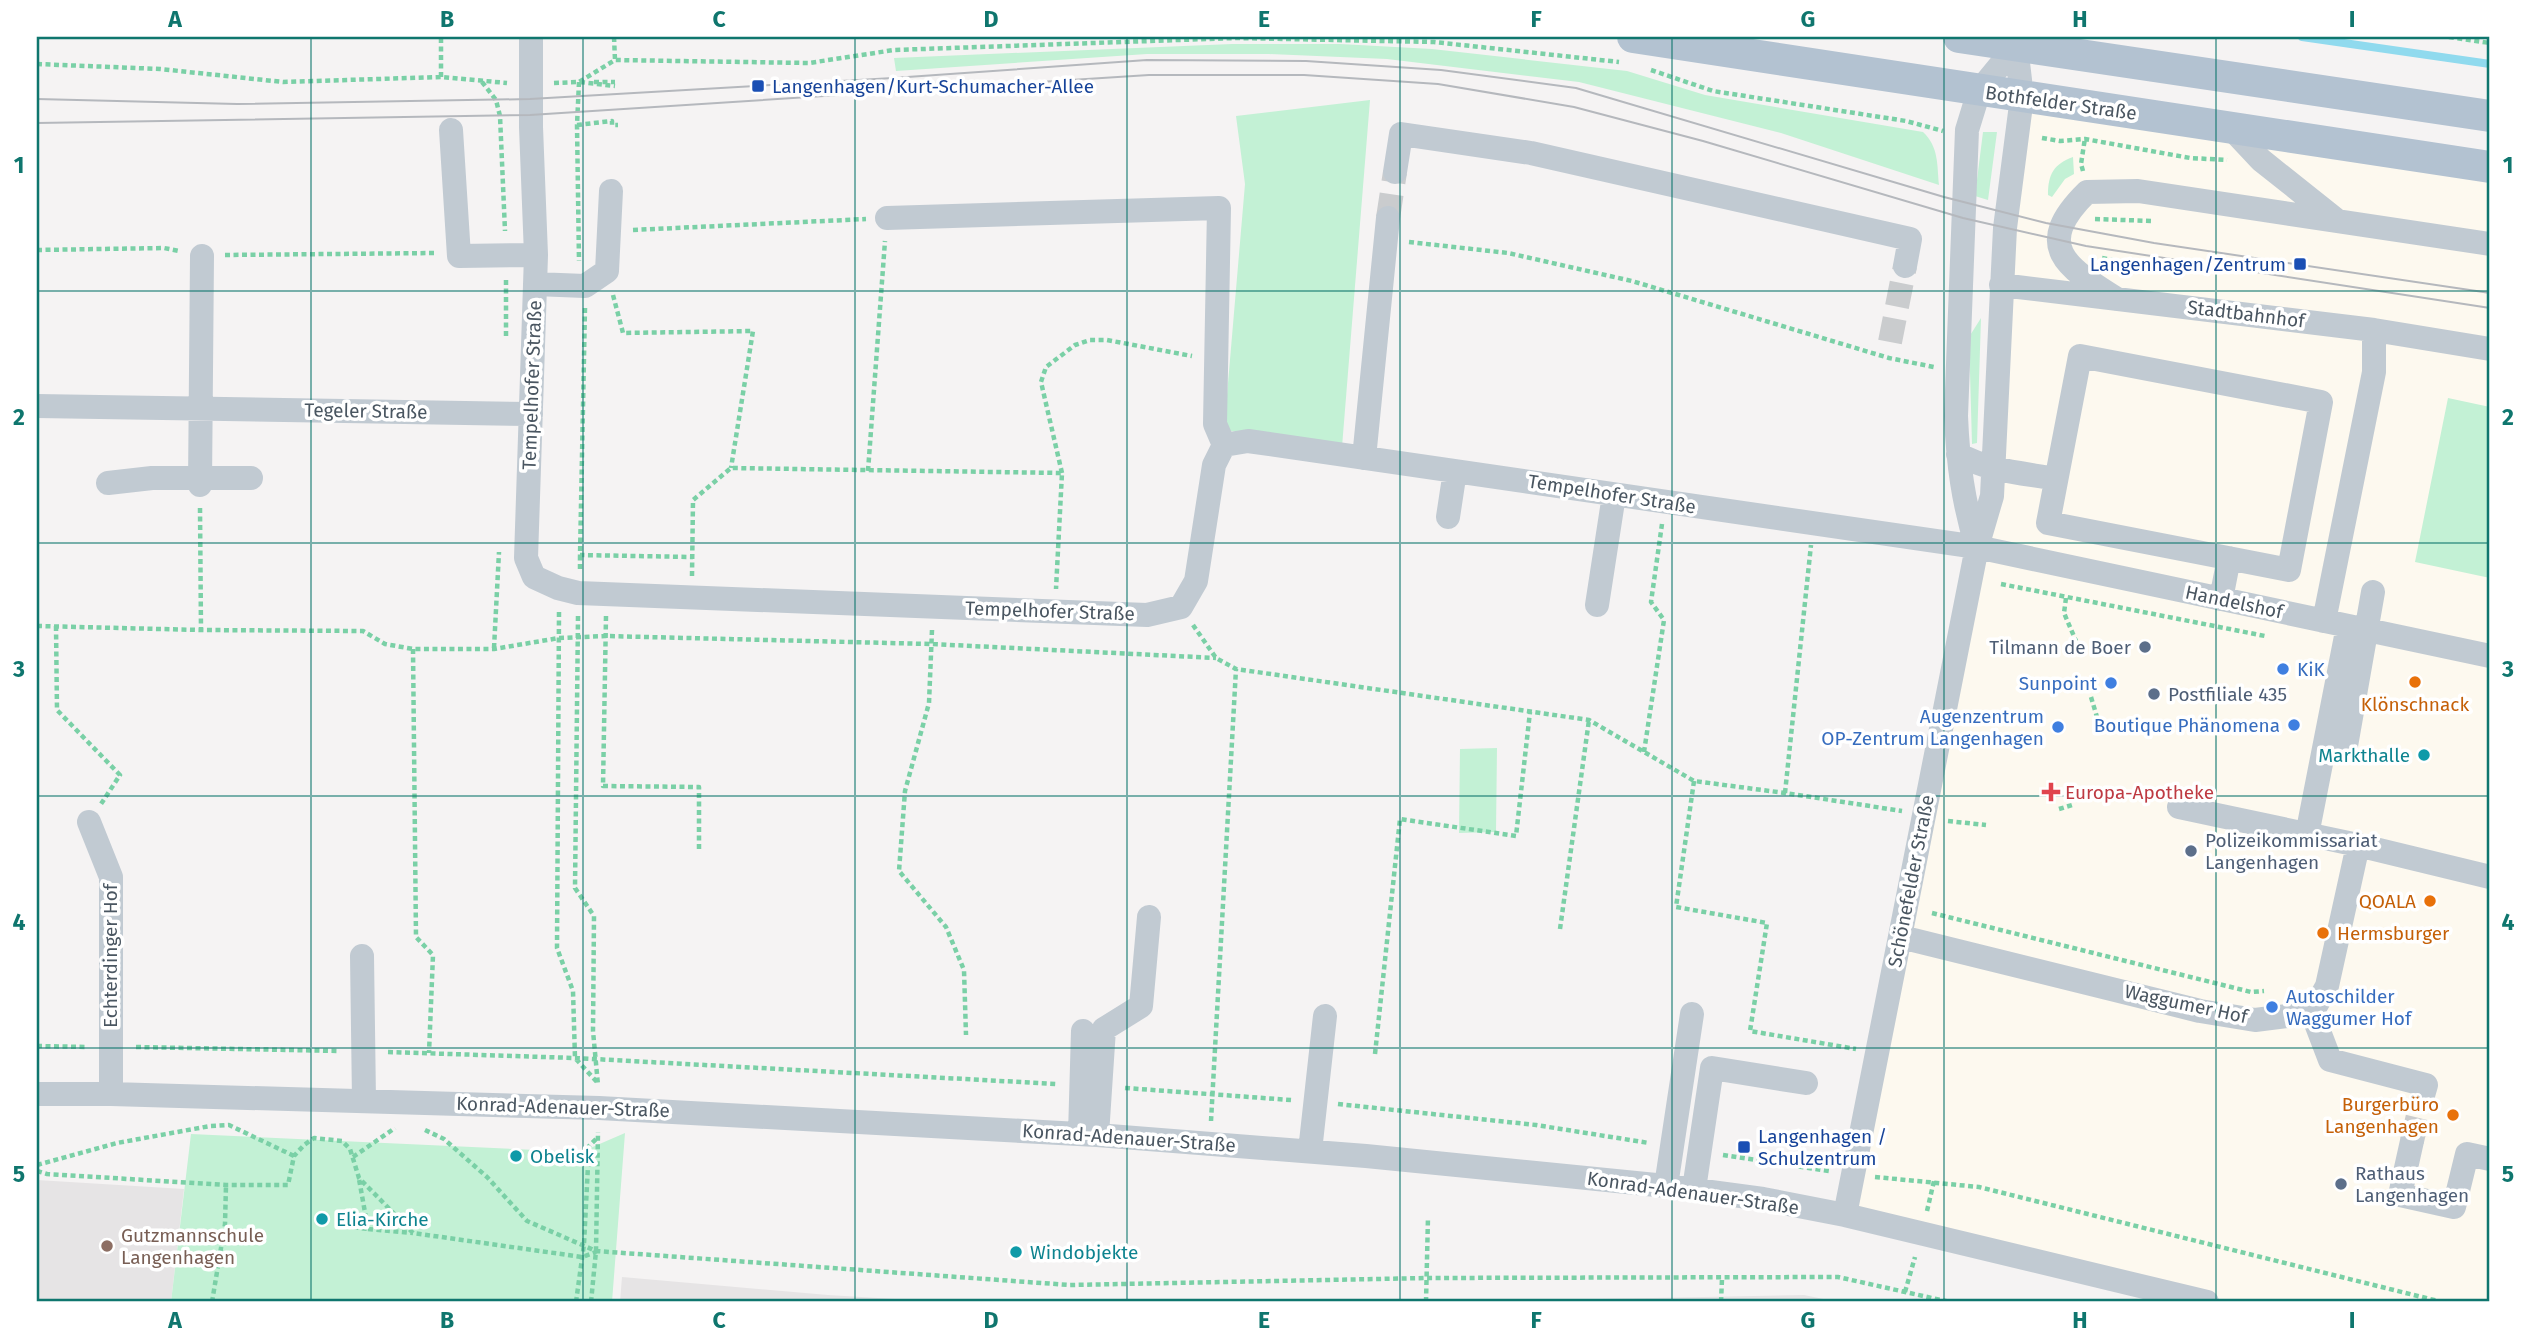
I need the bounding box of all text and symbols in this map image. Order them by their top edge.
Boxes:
text: A [167,5,182,33]
text: B [440,5,454,33]
text: C [712,5,726,33]
text: D [984,5,999,33]
text: E [1258,5,1270,33]
text: F [1530,5,1542,33]
text: G [1801,5,1815,33]
text: H [2072,5,2088,33]
text: I [2349,5,2355,33]
place label: Langenhagen/Kurt-Schumacher-Allee [772,75,1094,98]
marker: Langenhagen/Kurt-Schumacher-Allee [750,78,766,94]
street label: Bothfelder Straße [1984,81,2138,125]
text: 1 [14,151,24,179]
text: 1 [2503,151,2513,179]
place label: Langenhagen/Zentrum [2090,253,2286,276]
marker: Langenhagen/Zentrum [2292,256,2308,272]
street label: Stadtbahnhof [2186,295,2308,333]
street label: Tempelhofer Straße [518,300,546,470]
street label: Tegeler Straße [304,398,428,424]
text: 2 [13,403,25,431]
text: 2 [2502,403,2514,431]
street label: Tempelhofer Straße [1526,469,1698,519]
street label: Handelshof [2183,580,2286,624]
street label: Tempelhofer Straße [965,597,1135,625]
place label: Tilmann de Boer [1989,636,2132,659]
marker: Tilmann de Boer [2137,639,2153,655]
text: 3 [12,655,25,683]
text: 3 [2501,655,2514,683]
place label: KiK [2297,658,2326,681]
marker: KiK [2275,661,2291,677]
place label: Sunpoint [2019,672,2097,695]
marker: Klönschnack [2407,674,2423,690]
marker: Sunpoint [2103,675,2119,691]
place label: Postfiliale 435 [2168,683,2287,706]
marker: Postfiliale 435 [2146,686,2162,702]
place label: Klönschnack [2361,693,2469,716]
place label: Augenzentrum OP-Zentrum Langenhagen [1821,705,2044,750]
place label: Boutique Phänomena [2094,714,2280,737]
marker: Boutique Phänomena [2286,717,2302,733]
marker: Augenzentrum OP-Zentrum Langenhagen [2050,719,2066,735]
place label: Markthalle [2318,744,2410,767]
marker: Markthalle [2416,747,2432,763]
place label: Europa-Apotheke [2065,781,2214,804]
marker: Europa-Apotheke [2043,784,2059,800]
street label: Schönefelder Straße [1883,793,1939,969]
place label: Polizeikommissariat Langenhagen [2205,829,2378,874]
marker: Polizeikommissariat Langenhagen [2183,843,2199,859]
street label: Echterdinger Hof [99,882,122,1028]
place label: QOALA [2359,890,2416,913]
marker: QOALA [2422,893,2438,909]
text: 4 [13,908,26,936]
text: 4 [2502,908,2515,936]
place label: Hermsburger [2337,922,2450,945]
marker: Hermsburger [2315,925,2331,941]
street label: Waggumer Hof [2122,980,2251,1029]
place label: Autoschilder Waggumer Hof [2286,985,2413,1030]
marker: Autoschilder Waggumer Hof [2264,999,2280,1015]
street label: Konrad-Adenauer-Straße [456,1092,670,1122]
place label: Burgerbüro Langenhagen [2325,1093,2439,1138]
marker: Burgerbüro Langenhagen [2445,1107,2461,1123]
street label: Konrad-Adenauer-Straße [1021,1119,1237,1157]
place label: Langenhagen / Schulzentrum [1758,1125,1887,1170]
marker: Langenhagen / Schulzentrum [1736,1139,1752,1155]
place label: Obelisk [530,1145,595,1168]
marker: Obelisk [508,1148,524,1164]
text: 5 [13,1160,25,1188]
text: 5 [2502,1160,2514,1188]
place label: Rathaus Langenhagen [2355,1162,2469,1207]
street label: Konrad-Adenauer-Straße [1585,1167,1801,1219]
marker: Rathaus Langenhagen [2333,1176,2349,1192]
place label: Elia-Kirche [336,1208,429,1231]
marker: Elia-Kirche [314,1211,330,1227]
place label: Gutzmannschule Langenhagen [121,1224,264,1269]
marker: Gutzmannschule Langenhagen [99,1238,115,1254]
place label: Windobjekte [1030,1241,1138,1264]
marker: Windobjekte [1008,1244,1024,1260]
text: A [167,1306,182,1334]
text: B [440,1306,454,1334]
text: C [712,1306,726,1334]
text: D [984,1306,999,1334]
text: E [1258,1306,1270,1334]
text: F [1530,1306,1542,1334]
text: G [1801,1306,1815,1334]
text: H [2072,1306,2088,1334]
text: I [2349,1306,2355,1334]

